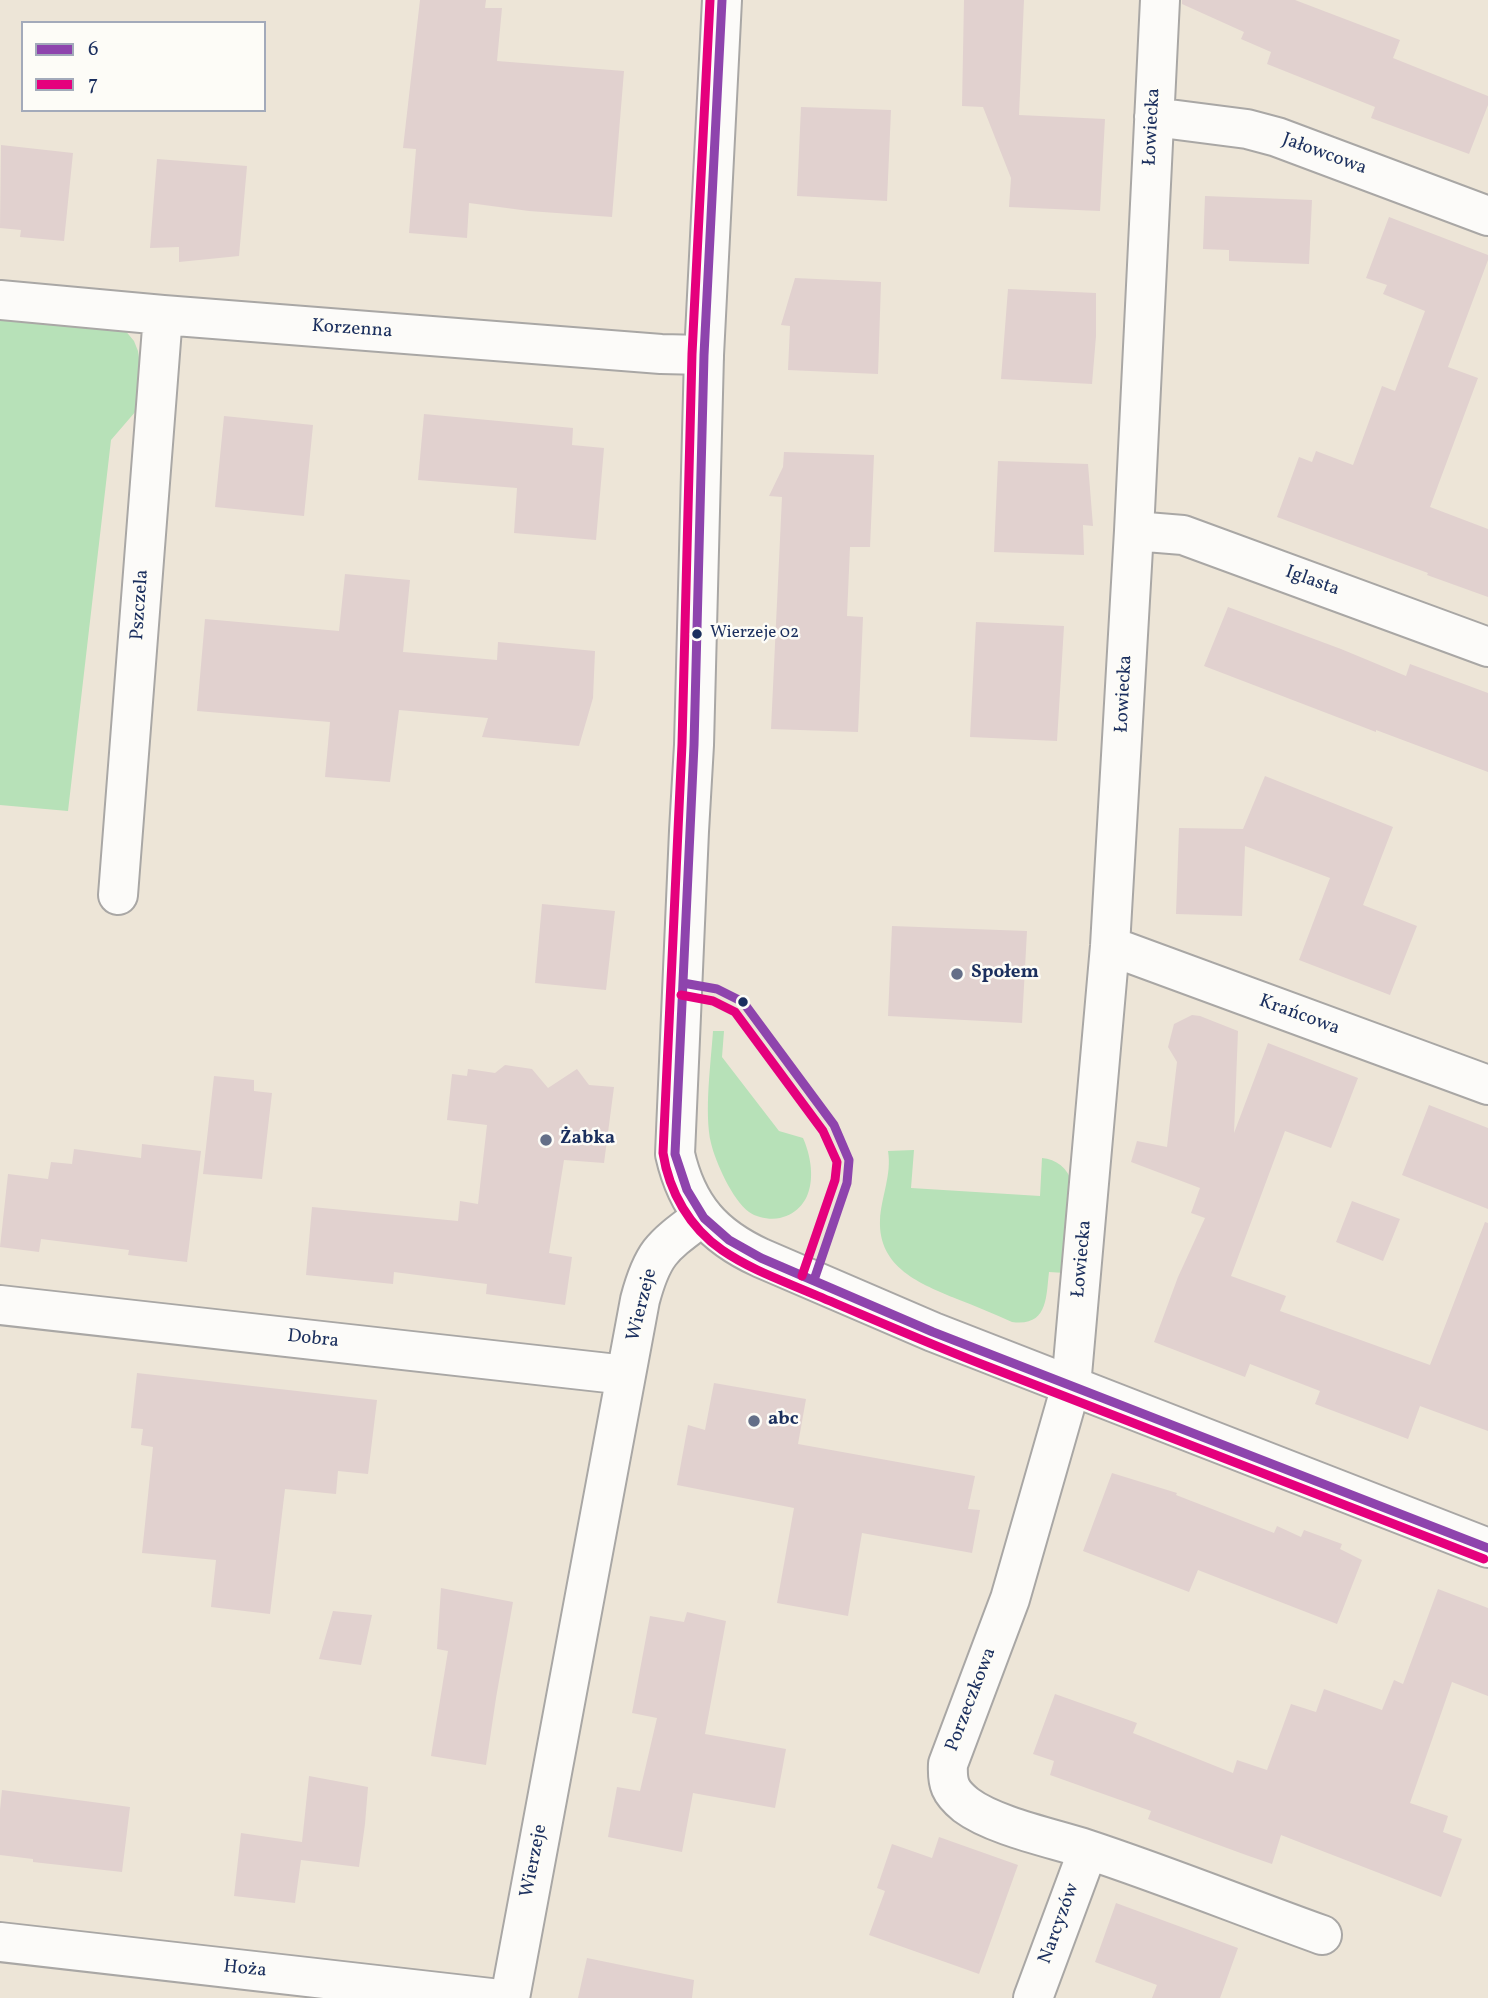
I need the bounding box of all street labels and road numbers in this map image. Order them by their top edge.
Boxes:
street label: Łowiecka [1140,88,1166,166]
street label: Jałowcowa [1279,129,1369,181]
street label: Korzenna [311,316,393,344]
street label: Iglasta [1282,562,1342,602]
street label: Pszczela [127,569,155,641]
street label: Łowiecka [1112,655,1138,733]
street label: Krańcowa [1256,991,1342,1041]
street label: Łowiecka [1068,1219,1098,1299]
street label: Wierzeje [623,1266,663,1344]
street label: Dobra [286,1326,340,1354]
street label: Porzeczkowa [942,1645,1002,1755]
street label: Wierzeje [517,1822,553,1900]
street label: Narcyzów [1035,1880,1085,1968]
street label: Hoża [222,1956,268,1984]

